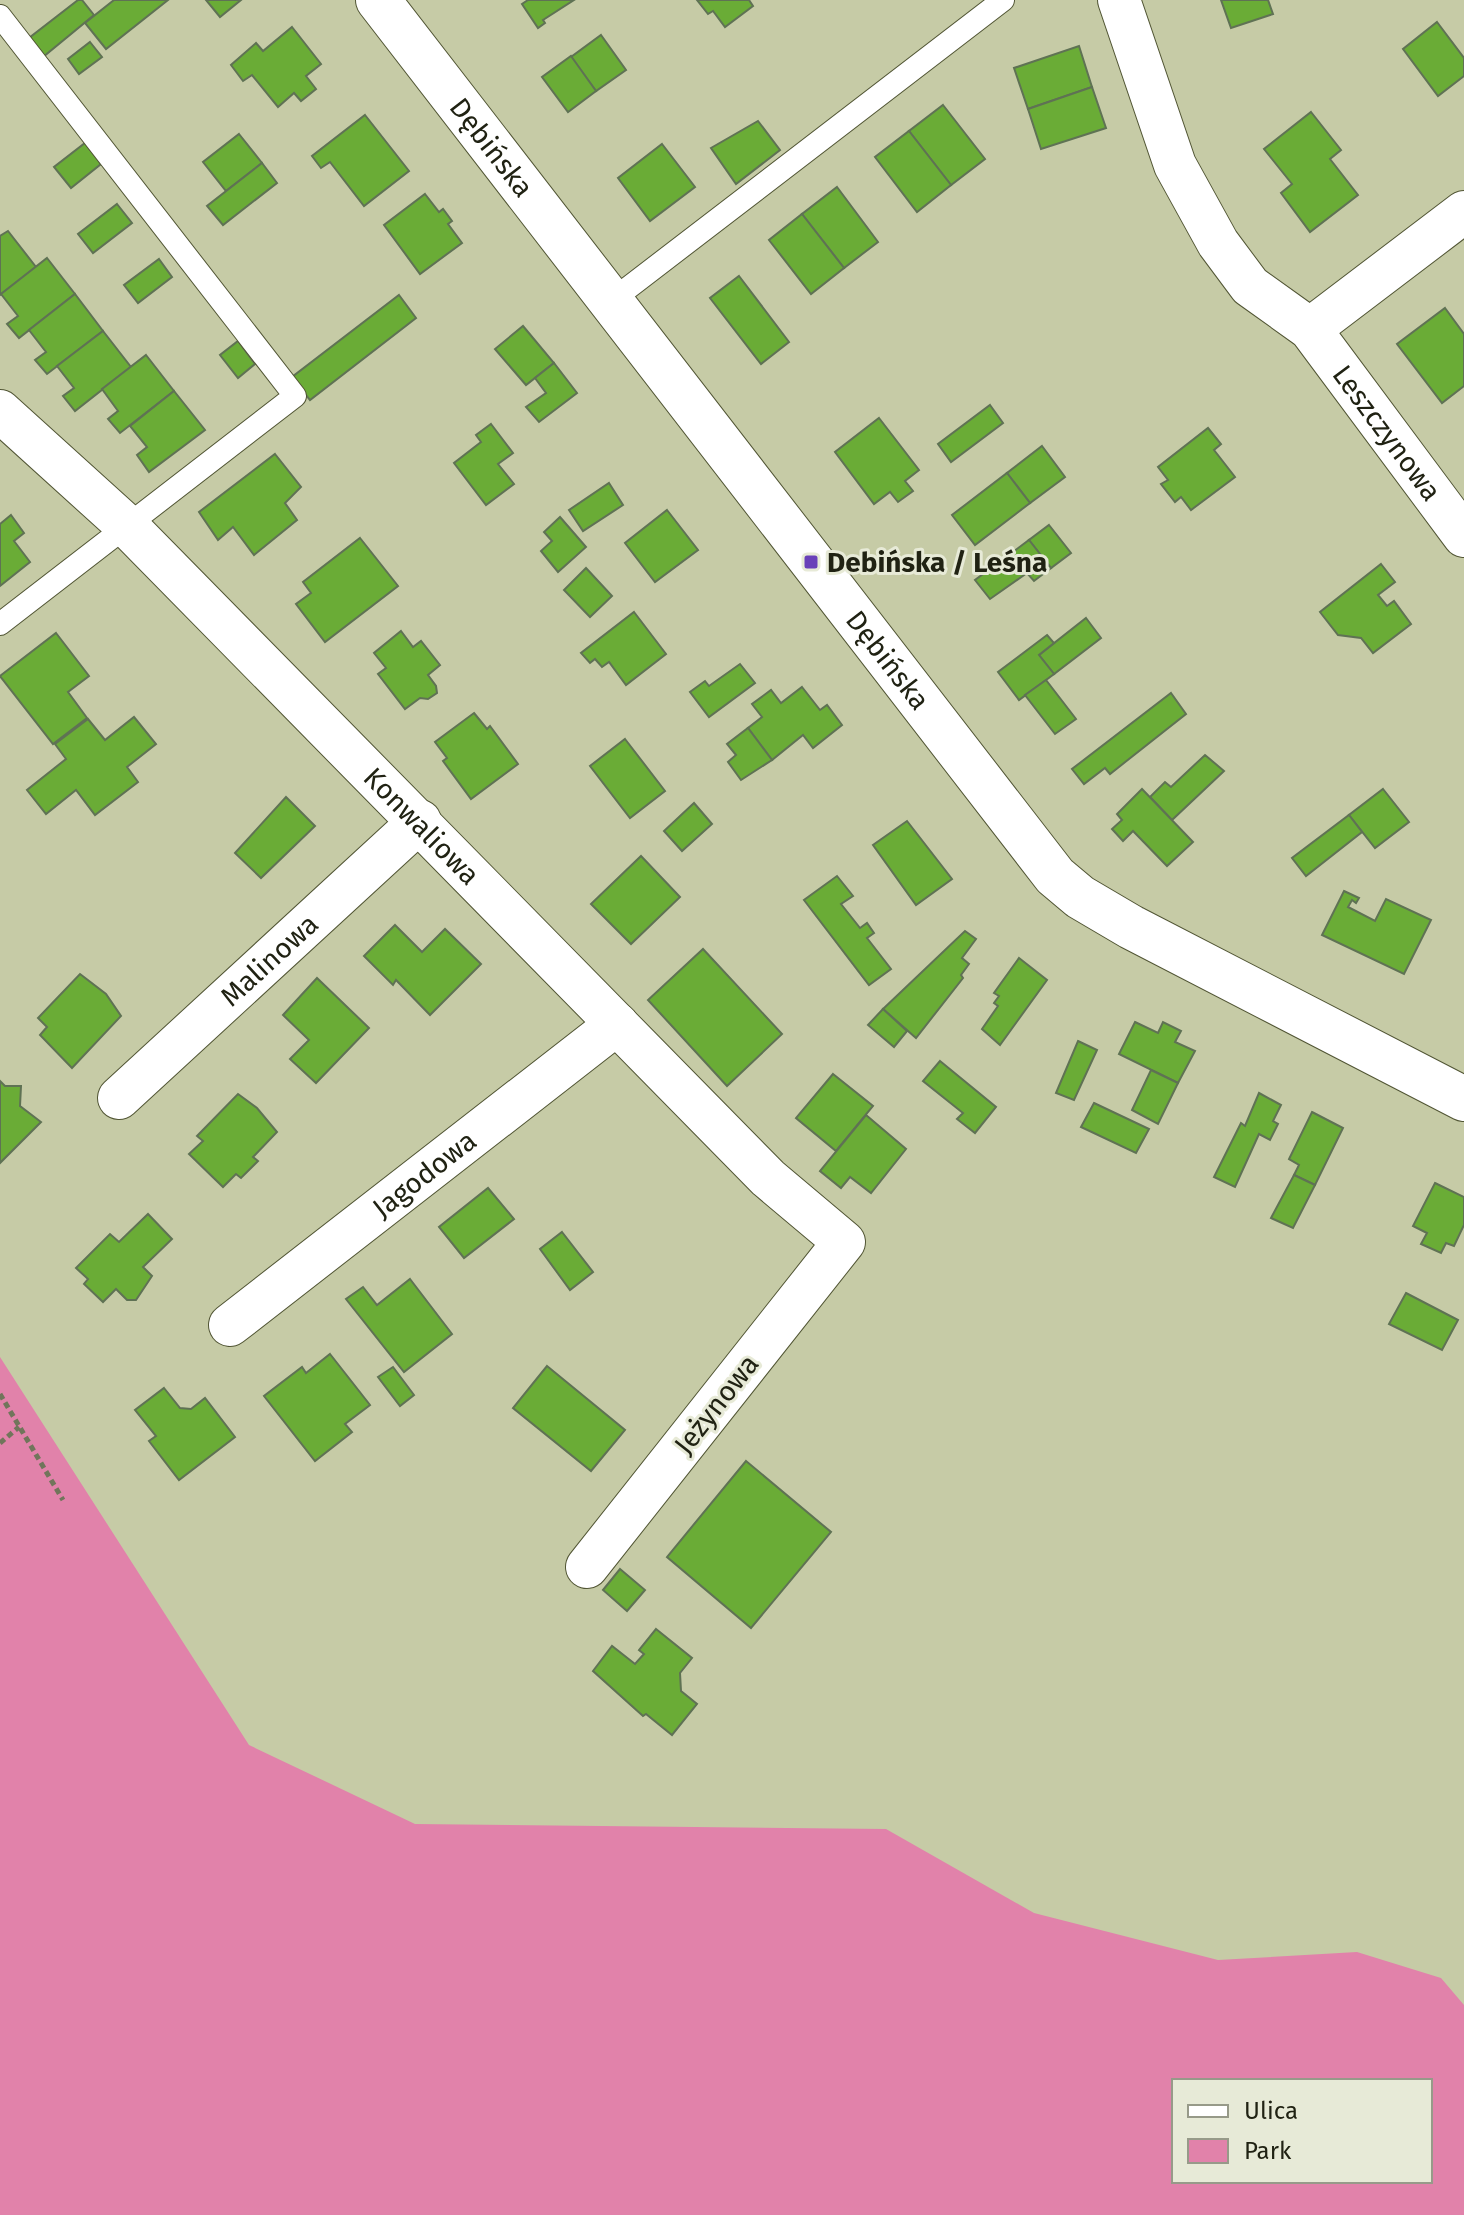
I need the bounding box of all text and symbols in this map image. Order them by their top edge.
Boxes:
street label: Dębińska [443,91,540,204]
street label: Leszczynowa [1326,359,1448,507]
place label: Debińska / Leśna [827,546,1047,579]
marker: Debińska / Leśna [802,553,820,571]
street label: Dębińska [839,604,936,716]
street label: Konwaliowa [357,761,486,892]
street label: Malinowa [214,907,325,1013]
street label: Jagodowa [366,1124,483,1225]
street label: Jeżynowa [667,1348,766,1461]
legend [1172,2079,1432,2183]
text: Ulica [1244,2097,1298,2125]
text: Park [1244,2137,1292,2165]

